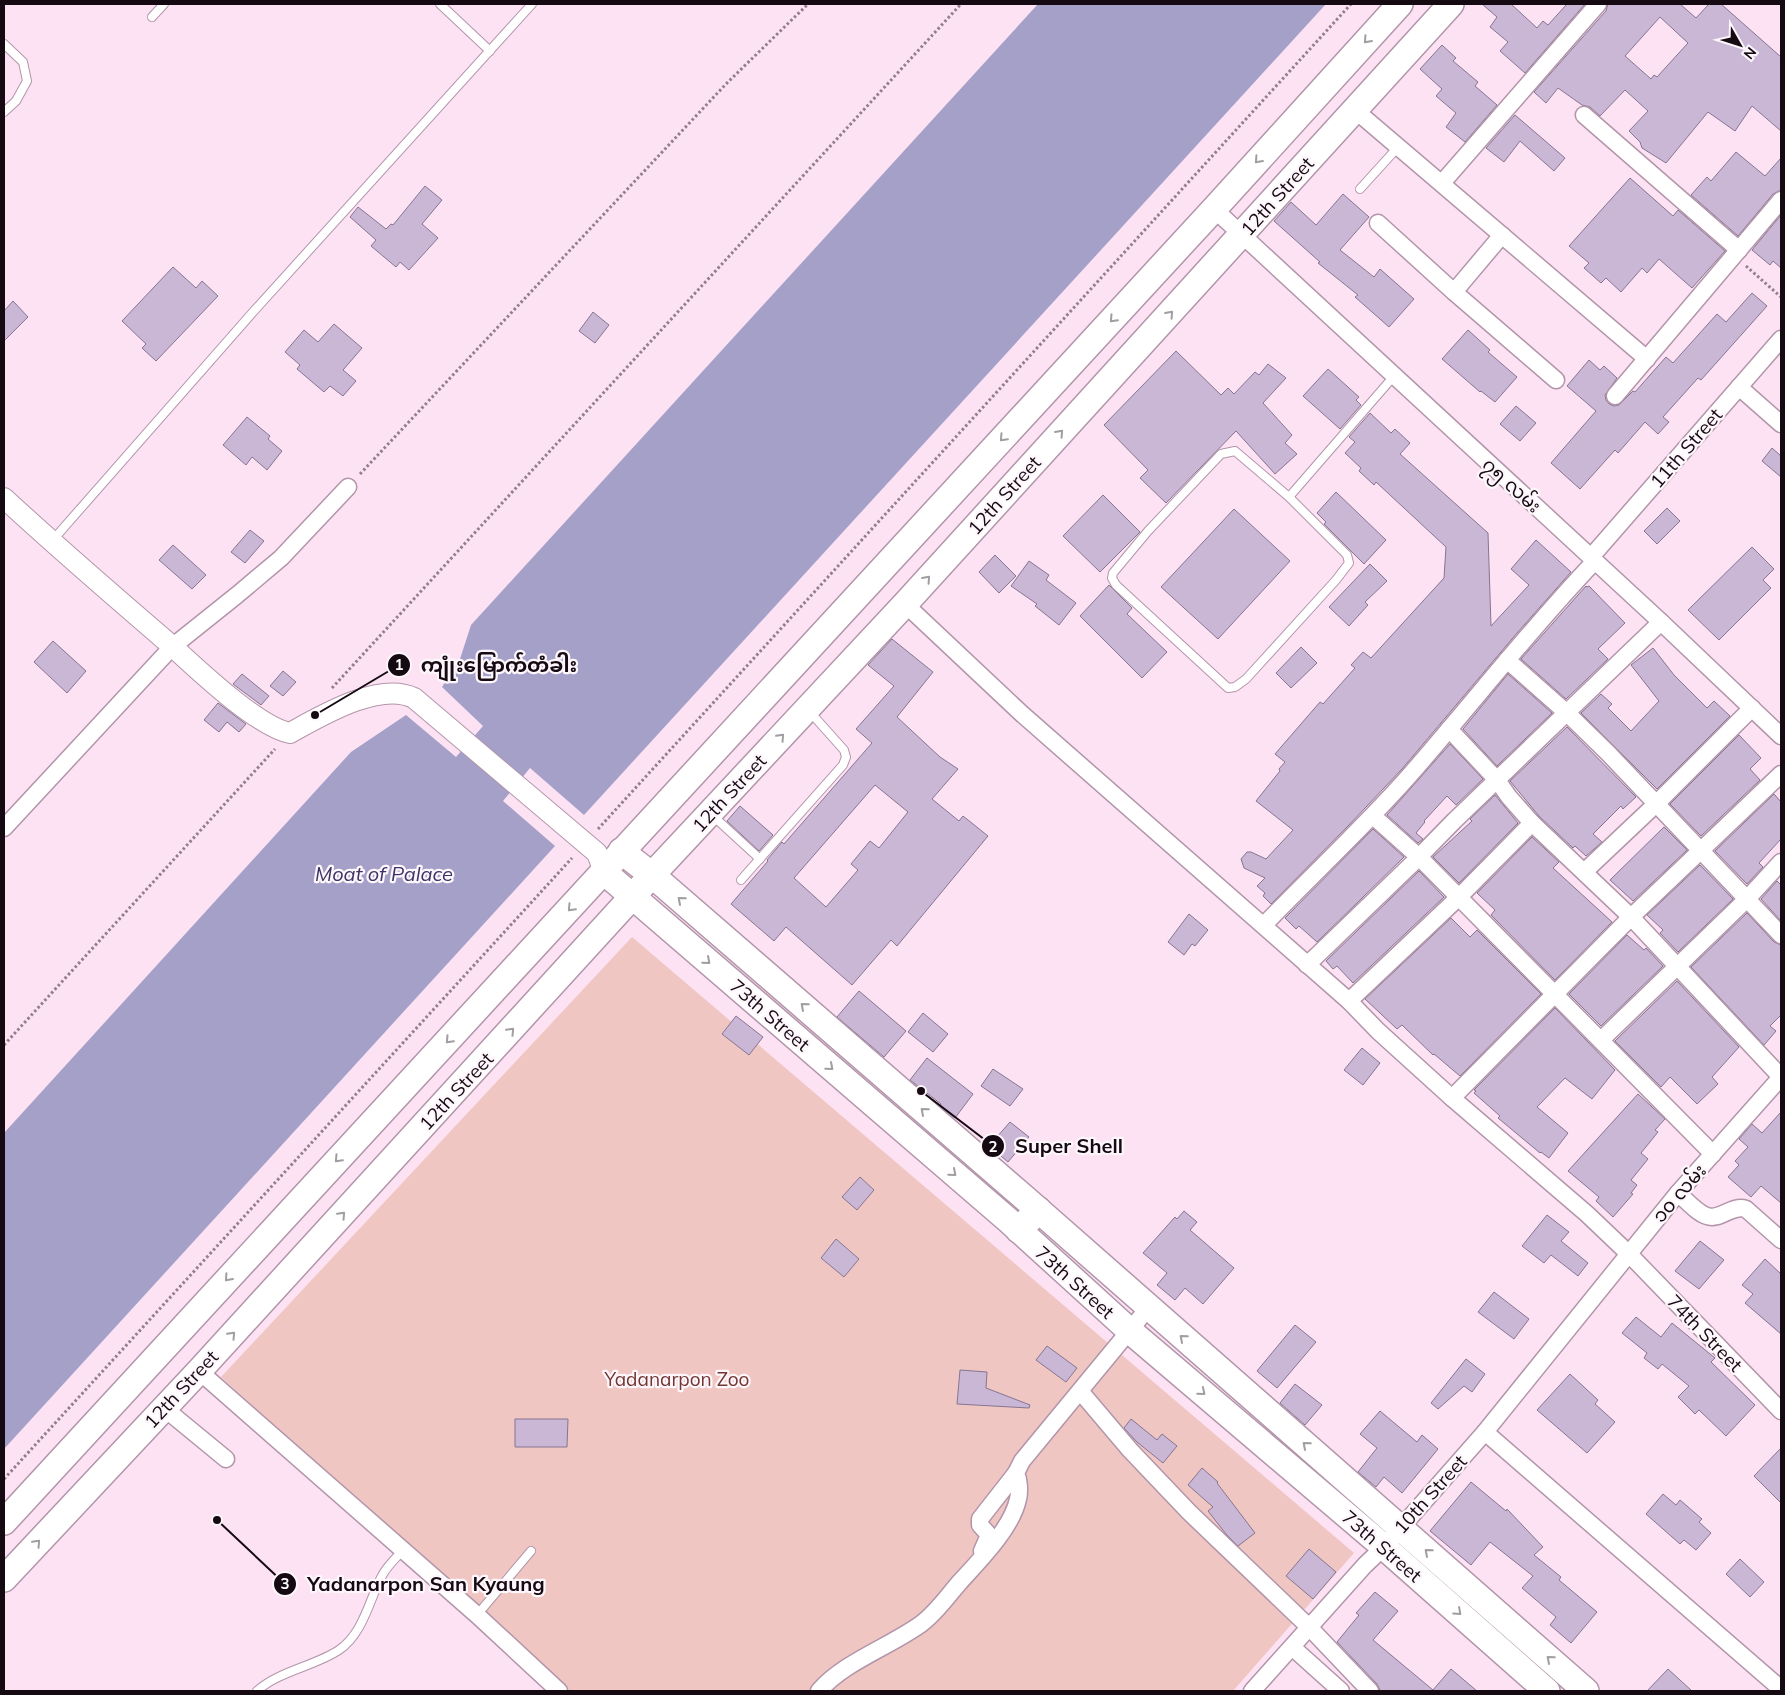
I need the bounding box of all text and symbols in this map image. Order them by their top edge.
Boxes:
north arrow [1715,20,1765,70]
one-way arrow [1364,34,1373,43]
text: N [1740,43,1760,63]
street label: 12th Street [1235,151,1319,240]
one-way arrow [1255,155,1264,164]
one-way arrow [1164,310,1173,319]
one-way arrow [1110,313,1119,322]
street label: 11th Street [1645,403,1727,493]
one-way arrow [1054,430,1063,439]
one-way arrow [1000,432,1009,441]
street label: 12th Street [962,450,1046,539]
street label: ၇၅ လမ်း [1475,451,1548,521]
one-way arrow [921,576,930,585]
callout: ကျုံးမြောက်တံခါး [386,647,588,682]
text: ကျုံးမြောက်တံခါး [421,652,577,682]
text: 1 [394,655,404,674]
one-way arrow [775,733,784,742]
street label: 12th Street [687,749,771,837]
water label: Moat of Palace [315,861,453,886]
one-way arrow [678,897,687,906]
one-way arrow [568,902,577,911]
one-way arrow [702,955,711,964]
street label: 73th Street [725,974,815,1056]
one-way arrow [800,1003,809,1012]
one-way arrow [505,1028,514,1037]
one-way arrow [445,1034,454,1043]
street label: 12th Street [414,1047,498,1135]
one-way arrow [824,1061,833,1070]
one-way arrow [920,1108,929,1117]
callout: Super Shell [980,1129,1133,1164]
text: Super Shell [1015,1133,1123,1158]
text: 2 [988,1137,998,1156]
one-way arrow [335,1153,344,1162]
street label: ၁၀ လမ်း [1645,1157,1711,1227]
one-way arrow [947,1167,956,1175]
one-way arrow [336,1212,345,1221]
street label: 73th Street [1031,1240,1120,1324]
one-way arrow [225,1272,234,1281]
street label: 74th Street [1662,1289,1748,1377]
one-way arrow [226,1332,235,1341]
one-way arrow [1180,1334,1189,1343]
street label: 12th Street [139,1345,223,1433]
park label: Yadanarpon Zoo [604,1367,749,1391]
one-way arrow [1196,1387,1205,1395]
one-way arrow [1302,1441,1311,1450]
street label: 10th Street [1388,1449,1472,1538]
street label: 73th Street [1337,1505,1427,1587]
one-way arrow [31,1540,40,1549]
one-way arrow [1424,1549,1433,1558]
callout: Yadanarpon San Kyaung [272,1567,555,1602]
text: Yadanarpon San Kyaung [306,1571,545,1596]
text: 3 [280,1574,290,1593]
one-way arrow [1452,1606,1461,1615]
one-way arrow [1546,1656,1555,1665]

